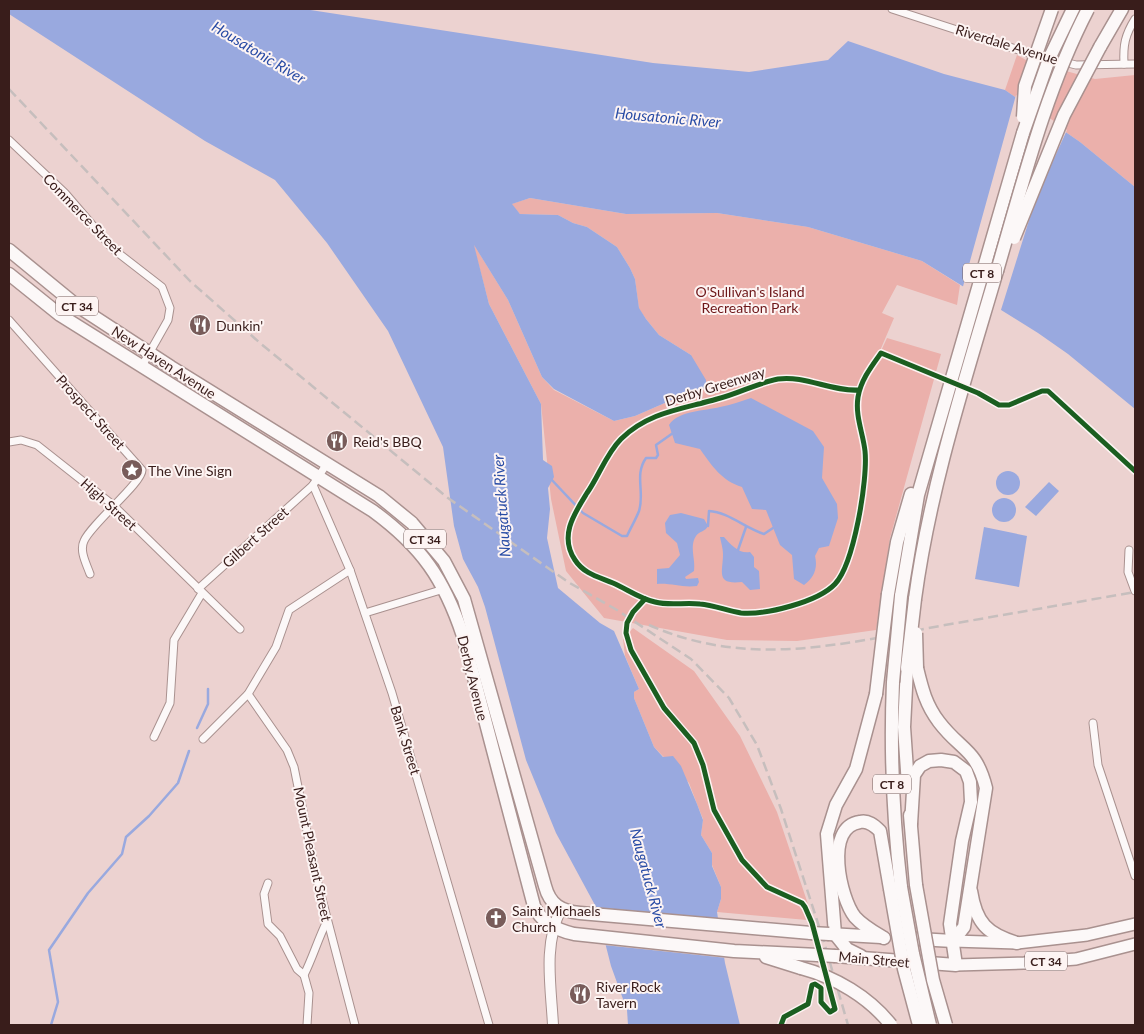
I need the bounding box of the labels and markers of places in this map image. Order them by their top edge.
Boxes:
restaurant icon: Dunkin' [188,313,212,337]
place label: Dunkin' [216,317,263,334]
restaurant icon: Reid's BBQ [325,429,349,453]
place label: Reid's BBQ [353,433,422,450]
place icon: The Vine Sign [120,458,144,482]
place label: The Vine Sign [148,462,232,479]
place label: Saint Michaels Church [512,902,601,935]
church icon: Saint Michaels Church [484,906,508,930]
place label: River Rock Tavern [596,978,662,1011]
restaurant icon: River Rock Tavern [568,982,592,1006]

